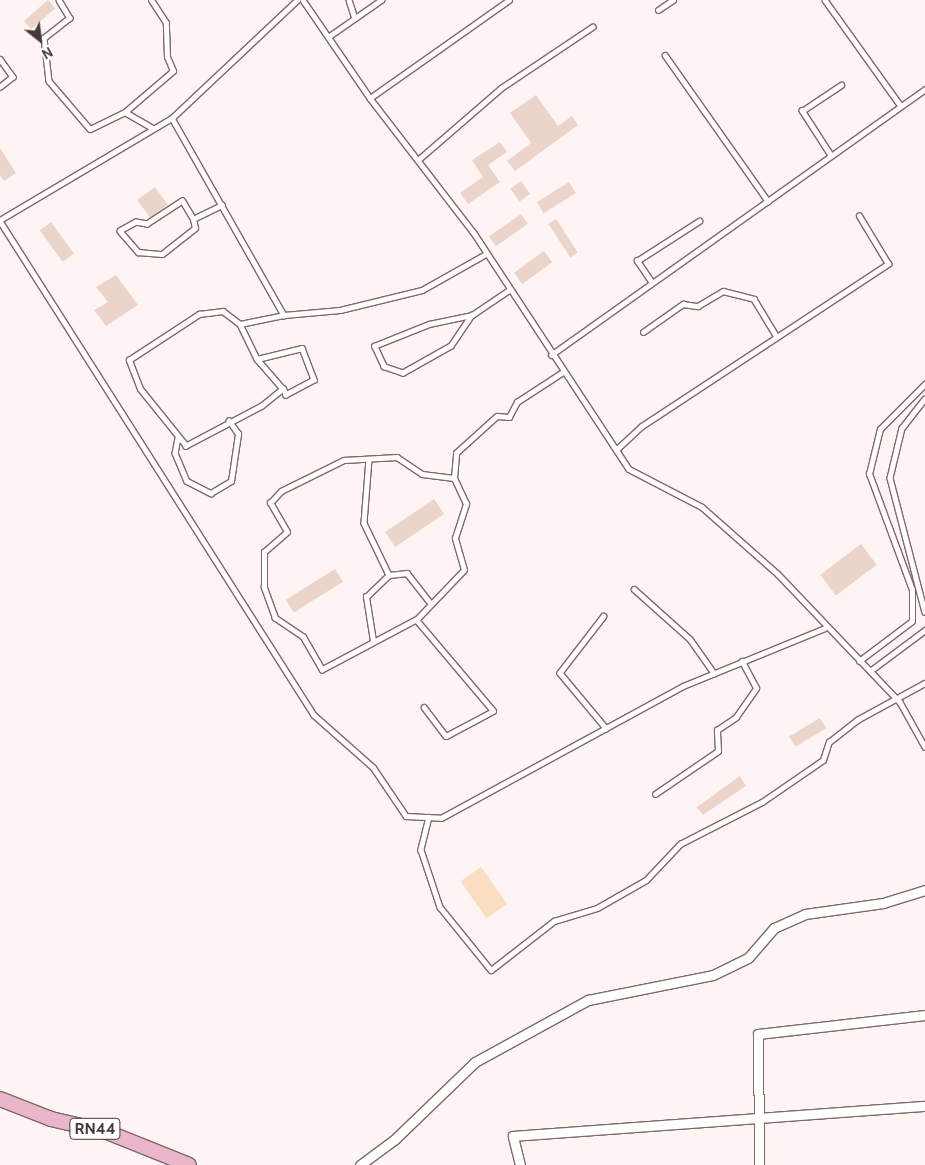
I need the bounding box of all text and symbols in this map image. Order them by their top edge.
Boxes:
north arrow [15,15,65,65]
text: N [39,43,56,63]
road number: RN44 [69,1116,121,1142]

